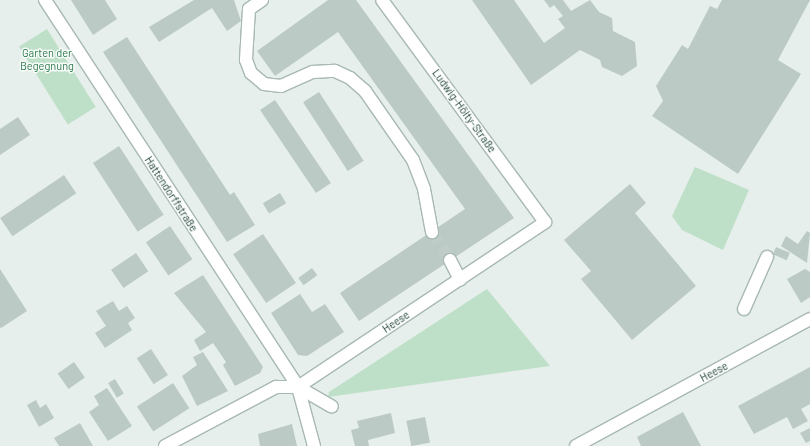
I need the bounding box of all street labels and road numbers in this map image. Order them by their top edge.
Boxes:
street label: Ludwig-Hölty-Straße [429,67,499,155]
street label: Hattendorffstraße [142,154,200,234]
street label: Heese [380,308,412,336]
street label: Heese [698,359,730,385]

